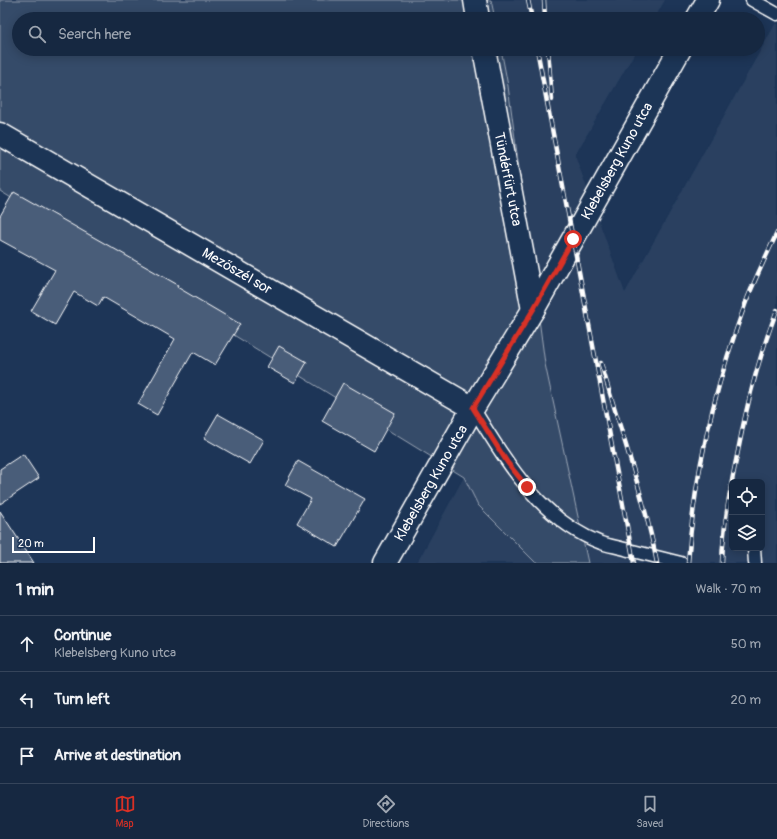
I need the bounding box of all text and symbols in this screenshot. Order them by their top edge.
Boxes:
search box [12,12,765,56]
icon: search [26,23,48,45]
text: Search here [58,25,131,44]
street label: Klebelsberg Kuno utca [578,99,656,223]
street label: Tündérfürt utca [491,131,525,227]
route start [564,230,582,248]
street label: Mezőszél sor [199,244,275,298]
street label: Klebelsberg Kuno utca [391,422,471,544]
route end [518,478,536,496]
map controls [729,479,765,551]
button: locate [729,479,765,515]
button: layers [729,515,765,551]
scale bar [12,535,95,554]
text: 20 m [18,537,44,550]
text: 1 min [16,579,54,600]
text: Walk · 70 m [695,581,761,597]
text: Continue [54,626,112,645]
icon: ahead [16,633,38,655]
text: 50 m [731,636,761,652]
text: Klebelsberg Kuno utca [54,645,176,661]
icon: left [16,689,38,711]
text: Turn left [54,690,110,709]
text: 20 m [730,692,761,708]
icon: arrive [16,745,38,767]
text: Arrive at destination [54,746,181,765]
tab: Map [114,793,136,830]
tab: Directions [363,793,409,830]
tab: Saved [636,793,663,830]

